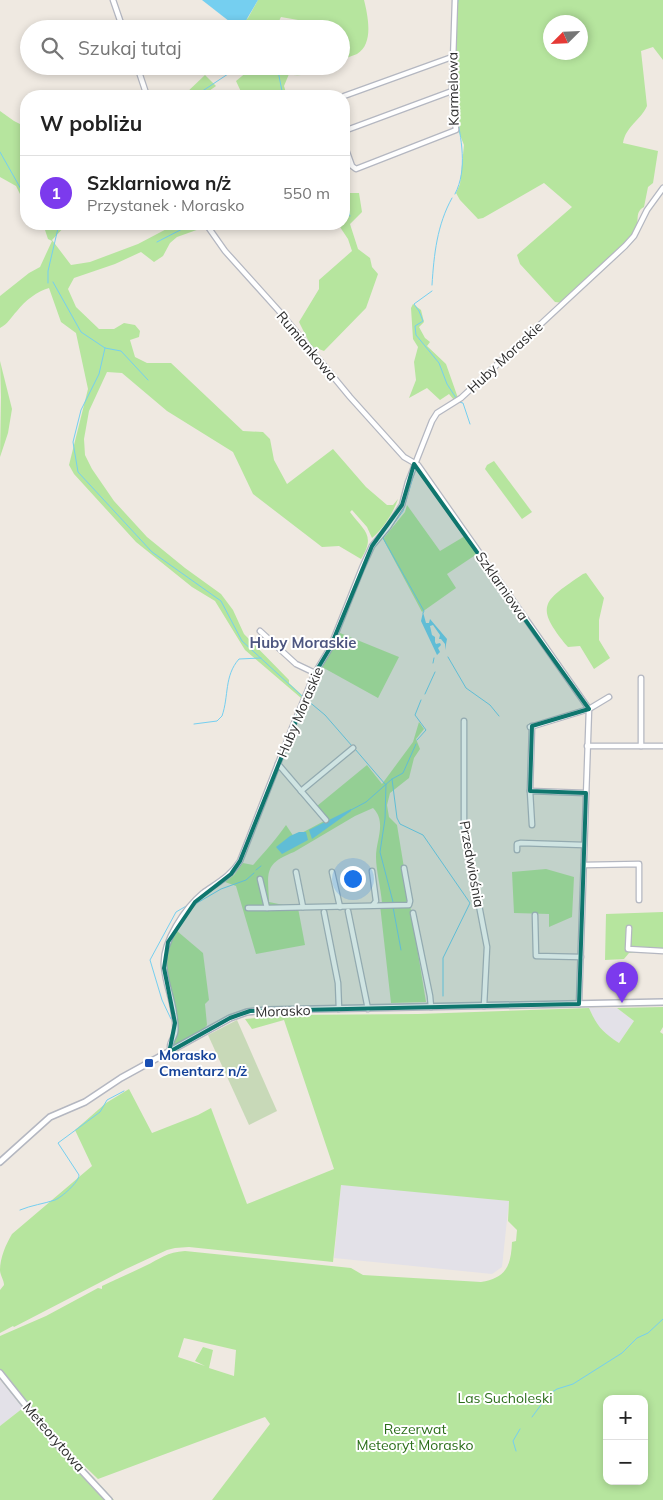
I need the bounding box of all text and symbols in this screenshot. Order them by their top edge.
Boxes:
north arrow [543,15,588,60]
search box [20,20,350,75]
icon: search [38,34,66,62]
text: Szukaj tutaj [78,36,181,60]
street label: Karmelowa [443,52,463,126]
text: W pobliżu [40,110,142,136]
text: Szklarniowa n/ż [87,171,231,195]
text: 1 [51,183,61,203]
text: 550 m [283,183,330,203]
text: Przystanek · Morasko [87,195,244,215]
street label: Rumiankowa [273,308,341,384]
street label: Huby Moraskie [463,317,547,397]
street label: Szklarniowa [472,548,532,624]
district label: Huby Moraskie [250,633,356,652]
street label: Huby Moraskie [273,664,327,760]
street label: Przedwiośnia [456,819,488,909]
your location [340,866,366,892]
pin: 1 [606,962,638,1003]
street label: Morasko [255,1001,311,1021]
place label: Morasko Cmentarz n/ż [159,1046,247,1080]
marker: Morasko Cmentarz n/ż [143,1057,155,1069]
park label: Las Sucholeski [458,1389,553,1407]
map controls [603,1395,648,1485]
button: + [603,1395,648,1440]
street label: Meteorytowa [19,1399,89,1475]
park label: Rezerwat Meteoryt Morasko [356,1420,474,1454]
button: − [603,1440,648,1485]

